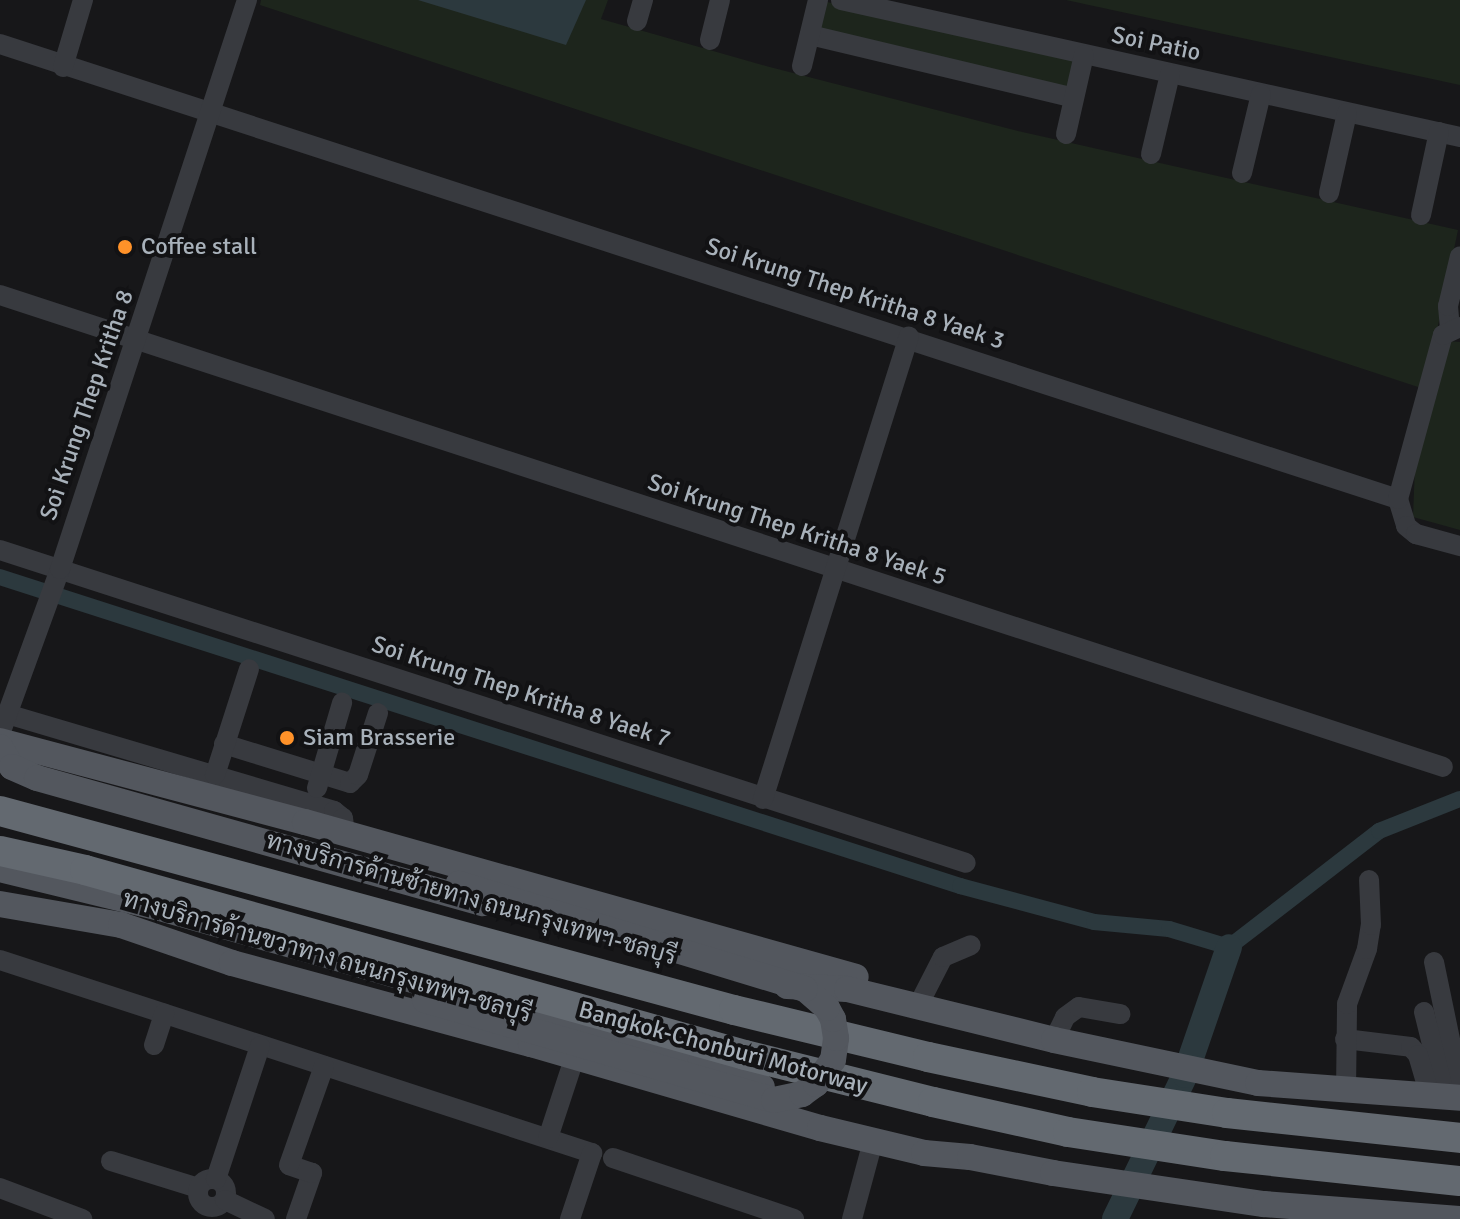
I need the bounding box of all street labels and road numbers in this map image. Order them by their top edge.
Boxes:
street label: Soi Patio [1109,21,1203,67]
street label: Soi Krung Thep Kritha 8 Yaek 3 [702,232,1008,356]
street label: Soi Krung Thep Kritha 8 [34,286,140,524]
street label: Soi Krung Thep Kritha 8 Yaek 5 [644,468,950,592]
street label: Soi Krung Thep Kritha 8 Yaek 7 [368,630,674,754]
street label: ทางบริการด้านซ้ายทาง ถนนกรุงเทพฯ-ชลบุรี [262,826,680,972]
street label: ทางบริการด้านขวาทาง ถนนกรุงเทพฯ-ชลบุรี [119,885,535,1029]
street label: Bangkok-Chonburi Motorway [575,996,871,1100]

